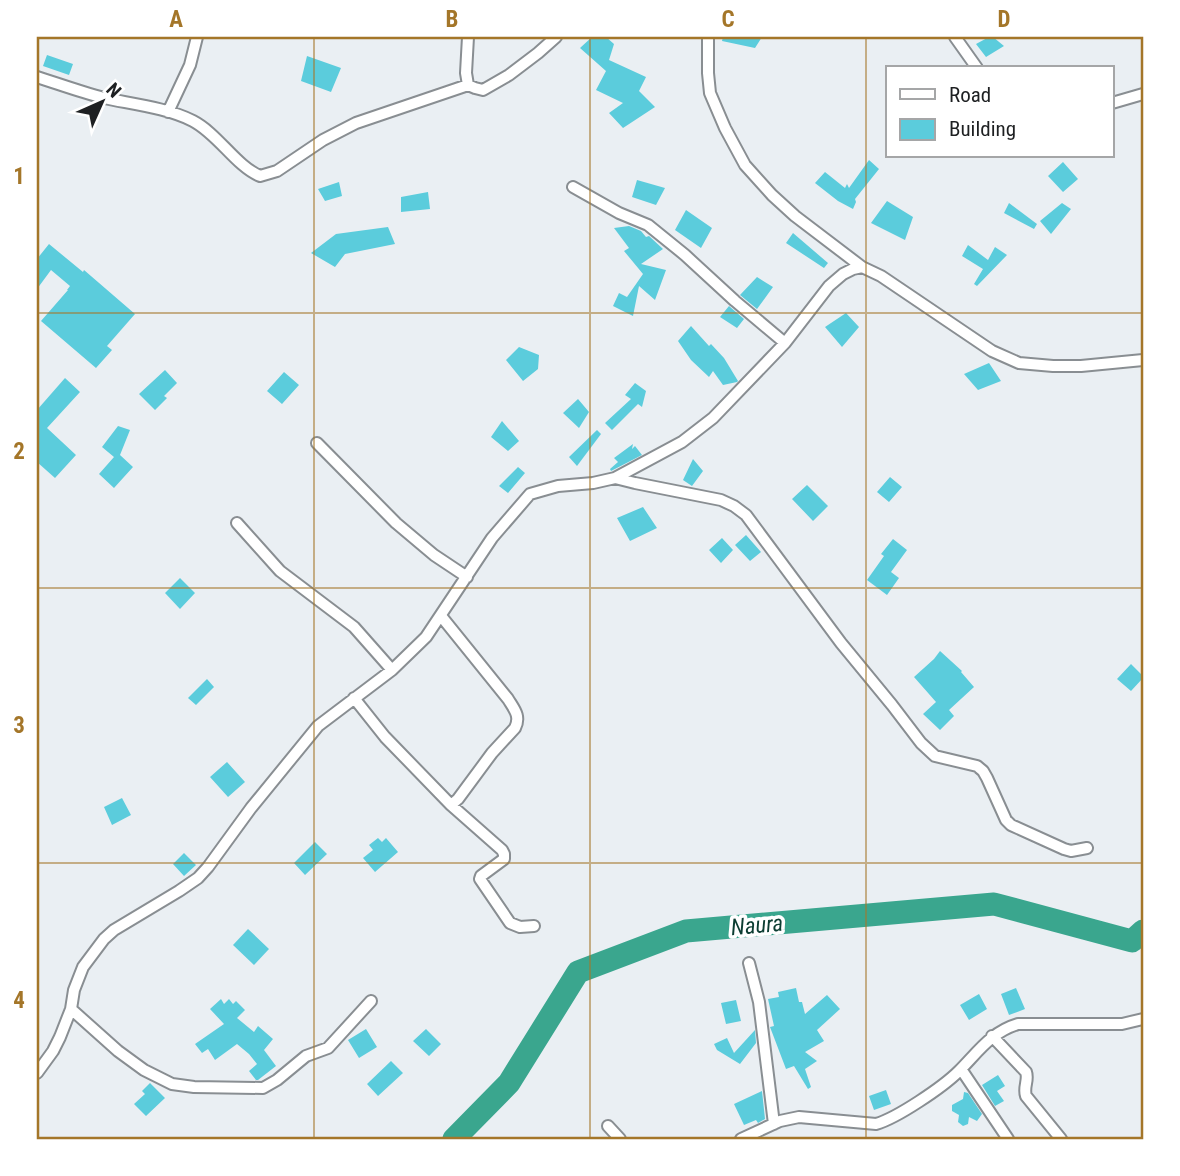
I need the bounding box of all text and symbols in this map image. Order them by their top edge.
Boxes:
text: A [169,6,183,33]
text: B [446,6,458,33]
text: C [721,6,735,33]
text: D [998,6,1011,33]
north arrow [66,66,136,136]
legend [886,66,1114,158]
text: N [101,78,126,103]
text: Road [949,83,991,107]
text: Building [949,117,1016,141]
text: 1 [13,163,25,190]
text: 2 [13,438,25,465]
text: 3 [13,712,25,739]
water label: Naura [730,910,784,941]
text: 4 [13,987,25,1014]

